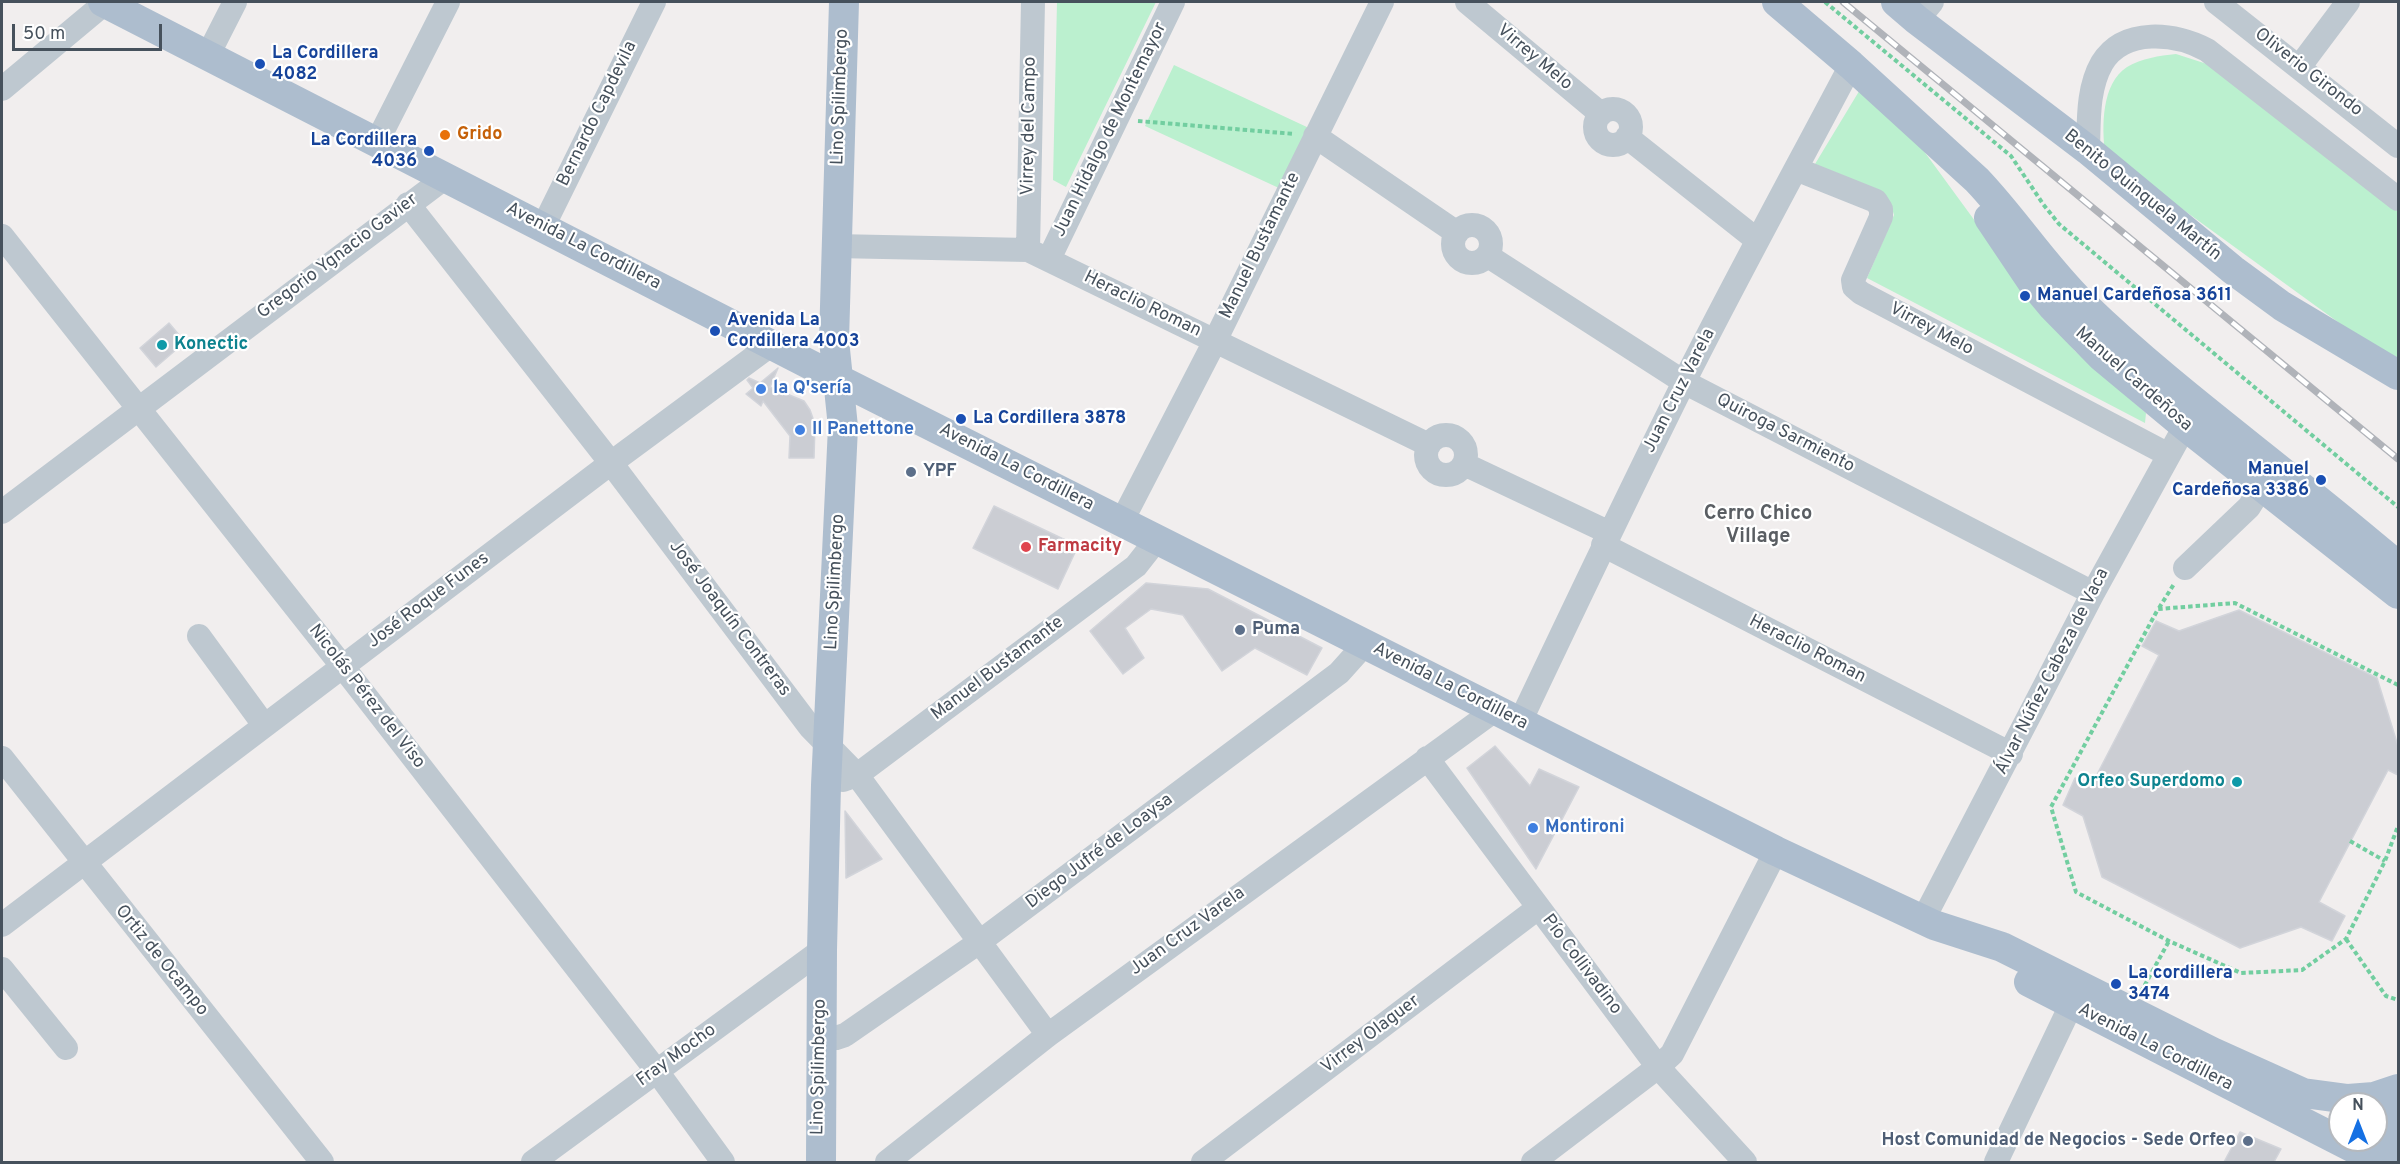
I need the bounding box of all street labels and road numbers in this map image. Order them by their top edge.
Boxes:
street label: Juan Hidalgo de Montemayor [1050,19,1172,241]
street label: Virrey Melo [1492,20,1576,96]
street label: Oliverio Girondo [2250,24,2366,122]
street label: Lino Spilimbergo [828,29,854,165]
street label: Bernardo Capdevila [553,38,643,190]
street label: Virrey del Campo [1018,56,1042,196]
street label: Benito Quinquela Martín [2059,126,2225,266]
street label: Manuel Bustamante [1216,169,1306,323]
street label: Gregorio Ygnacio Gavier [254,190,422,324]
street label: Avenida La Cordillera [502,199,664,295]
street label: Heraclio Roman [1080,267,1204,343]
street label: Virrey Melo [1885,299,1977,361]
street label: Manuel Cardeñosa [2070,323,2196,437]
street label: Juan Cruz Varela [1639,325,1721,457]
street label: Quiroga Sarmiento [1712,390,1858,478]
street label: Avenida La Cordillera [935,420,1097,516]
street label: Lino Spilimbergo [822,513,850,651]
street label: José Joaquín Contreras [663,537,795,701]
street label: José Roque Funes [364,548,494,654]
street label: Álvar Núñez Cabeza de Vaca [1991,565,2115,779]
street label: Heraclio Roman [1745,611,1869,689]
street label: Manuel Bustamante [928,612,1068,726]
street label: Nicolás Pérez del Viso [303,621,429,773]
street label: Avenida La Cordillera [1369,639,1531,735]
street label: Diego Jufré de Loaysa [1022,790,1178,914]
street label: Juan Cruz Varela [1126,883,1250,981]
street label: Ortiz de Ocampo [110,901,212,1021]
street label: Pío Collivadino [1536,911,1626,1019]
street label: Virrey Olaguer [1318,991,1424,1079]
street label: Lino Spilimbergo [808,999,832,1135]
street label: Avenida La Cordillera [2074,1000,2236,1096]
street label: Fray Mocho [633,1020,721,1092]

